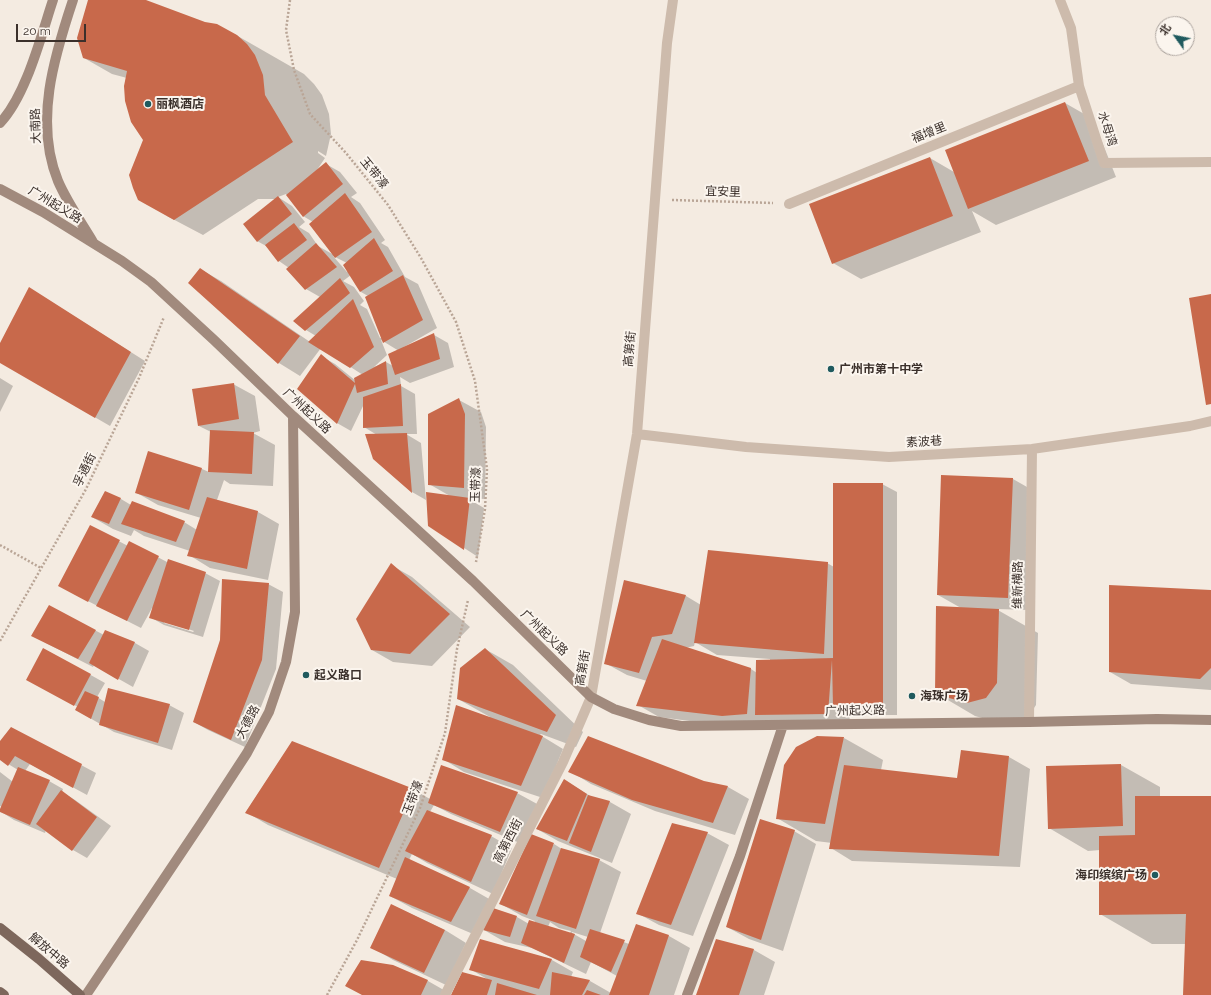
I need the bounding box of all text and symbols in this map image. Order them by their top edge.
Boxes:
scale bar [18,16,88,42]
north arrow [1155,16,1195,56]
text: 北 [1157,22,1174,38]
text: 20 m [23,24,51,38]
place label: 丽枫酒店 [156,97,204,111]
marker: 丽枫酒店 [143,99,153,109]
street label: 大南路 [28,108,44,144]
street label: 水母湾 [1095,110,1119,148]
street label: 福增里 [910,120,948,146]
street label: 玉带濠 [357,154,391,192]
street label: 广州起义路 [26,183,84,227]
street label: 宜安里 [705,184,741,200]
street label: 高第街 [621,330,639,368]
place label: 广州市第十中学 [839,362,923,376]
marker: 广州市第十中学 [826,364,836,374]
street label: 广州起义路 [280,385,334,437]
street label: 素波巷 [906,434,942,450]
street label: 孚通街 [71,451,99,489]
street label: 玉带濠 [468,467,484,503]
street label: 维新横路 [1010,561,1026,609]
street label: 广州起义路 [517,607,571,659]
street label: 高第街 [573,649,593,687]
place label: 起义路口 [314,668,362,682]
marker: 起义路口 [301,670,311,680]
place label: 海珠广场 [920,689,968,703]
marker: 海珠广场 [907,691,917,701]
street label: 大德路 [233,703,263,741]
street label: 广州起义路 [825,703,885,719]
street label: 玉带濠 [400,779,426,817]
street label: 高第西街 [491,816,525,866]
place label: 海印缤缤广场 [1075,868,1147,882]
marker: 海印缤缤广场 [1150,870,1160,880]
street label: 解放中路 [26,930,72,972]

